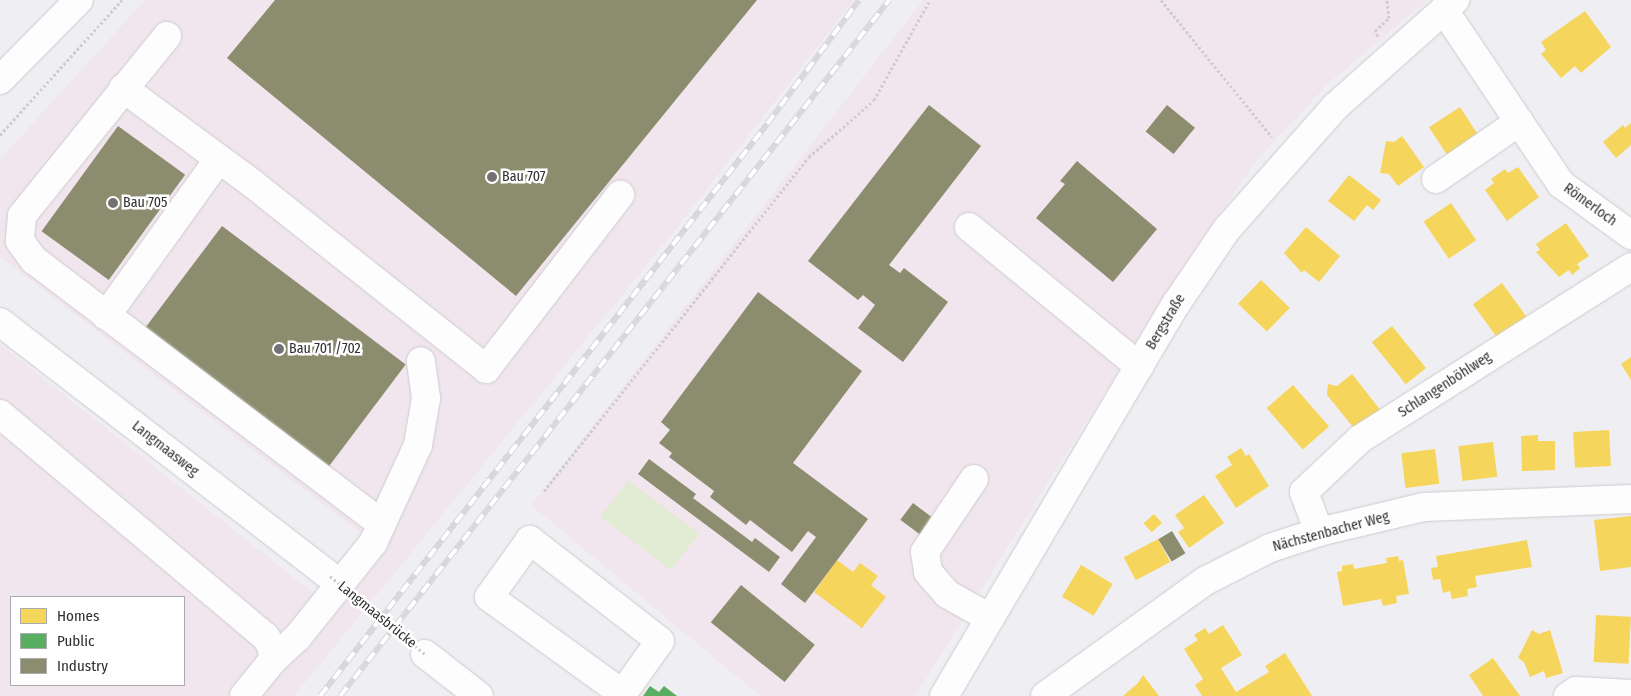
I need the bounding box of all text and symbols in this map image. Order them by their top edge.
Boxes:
place label: Bau 707 [502,169,545,185]
marker: Bau 707 [486,171,498,183]
street label: Römerloch [1560,180,1620,230]
place label: Bau 705 [123,195,167,211]
marker: Bau 705 [107,197,119,209]
street label: Bergstraße [1143,291,1189,353]
place label: Bau 701 /702 [289,341,361,357]
marker: Bau 701 /702 [273,343,285,355]
street label: Schlangenböhlweg [1395,349,1495,421]
street label: Langmaasweg [128,418,202,480]
street label: Nächstenbacher Weg [1271,508,1391,556]
street label: Langmaasbrücke [334,578,420,652]
legend [10,596,185,686]
text: Homes [57,607,99,625]
text: Public [57,632,94,650]
text: Industry [57,657,108,675]

